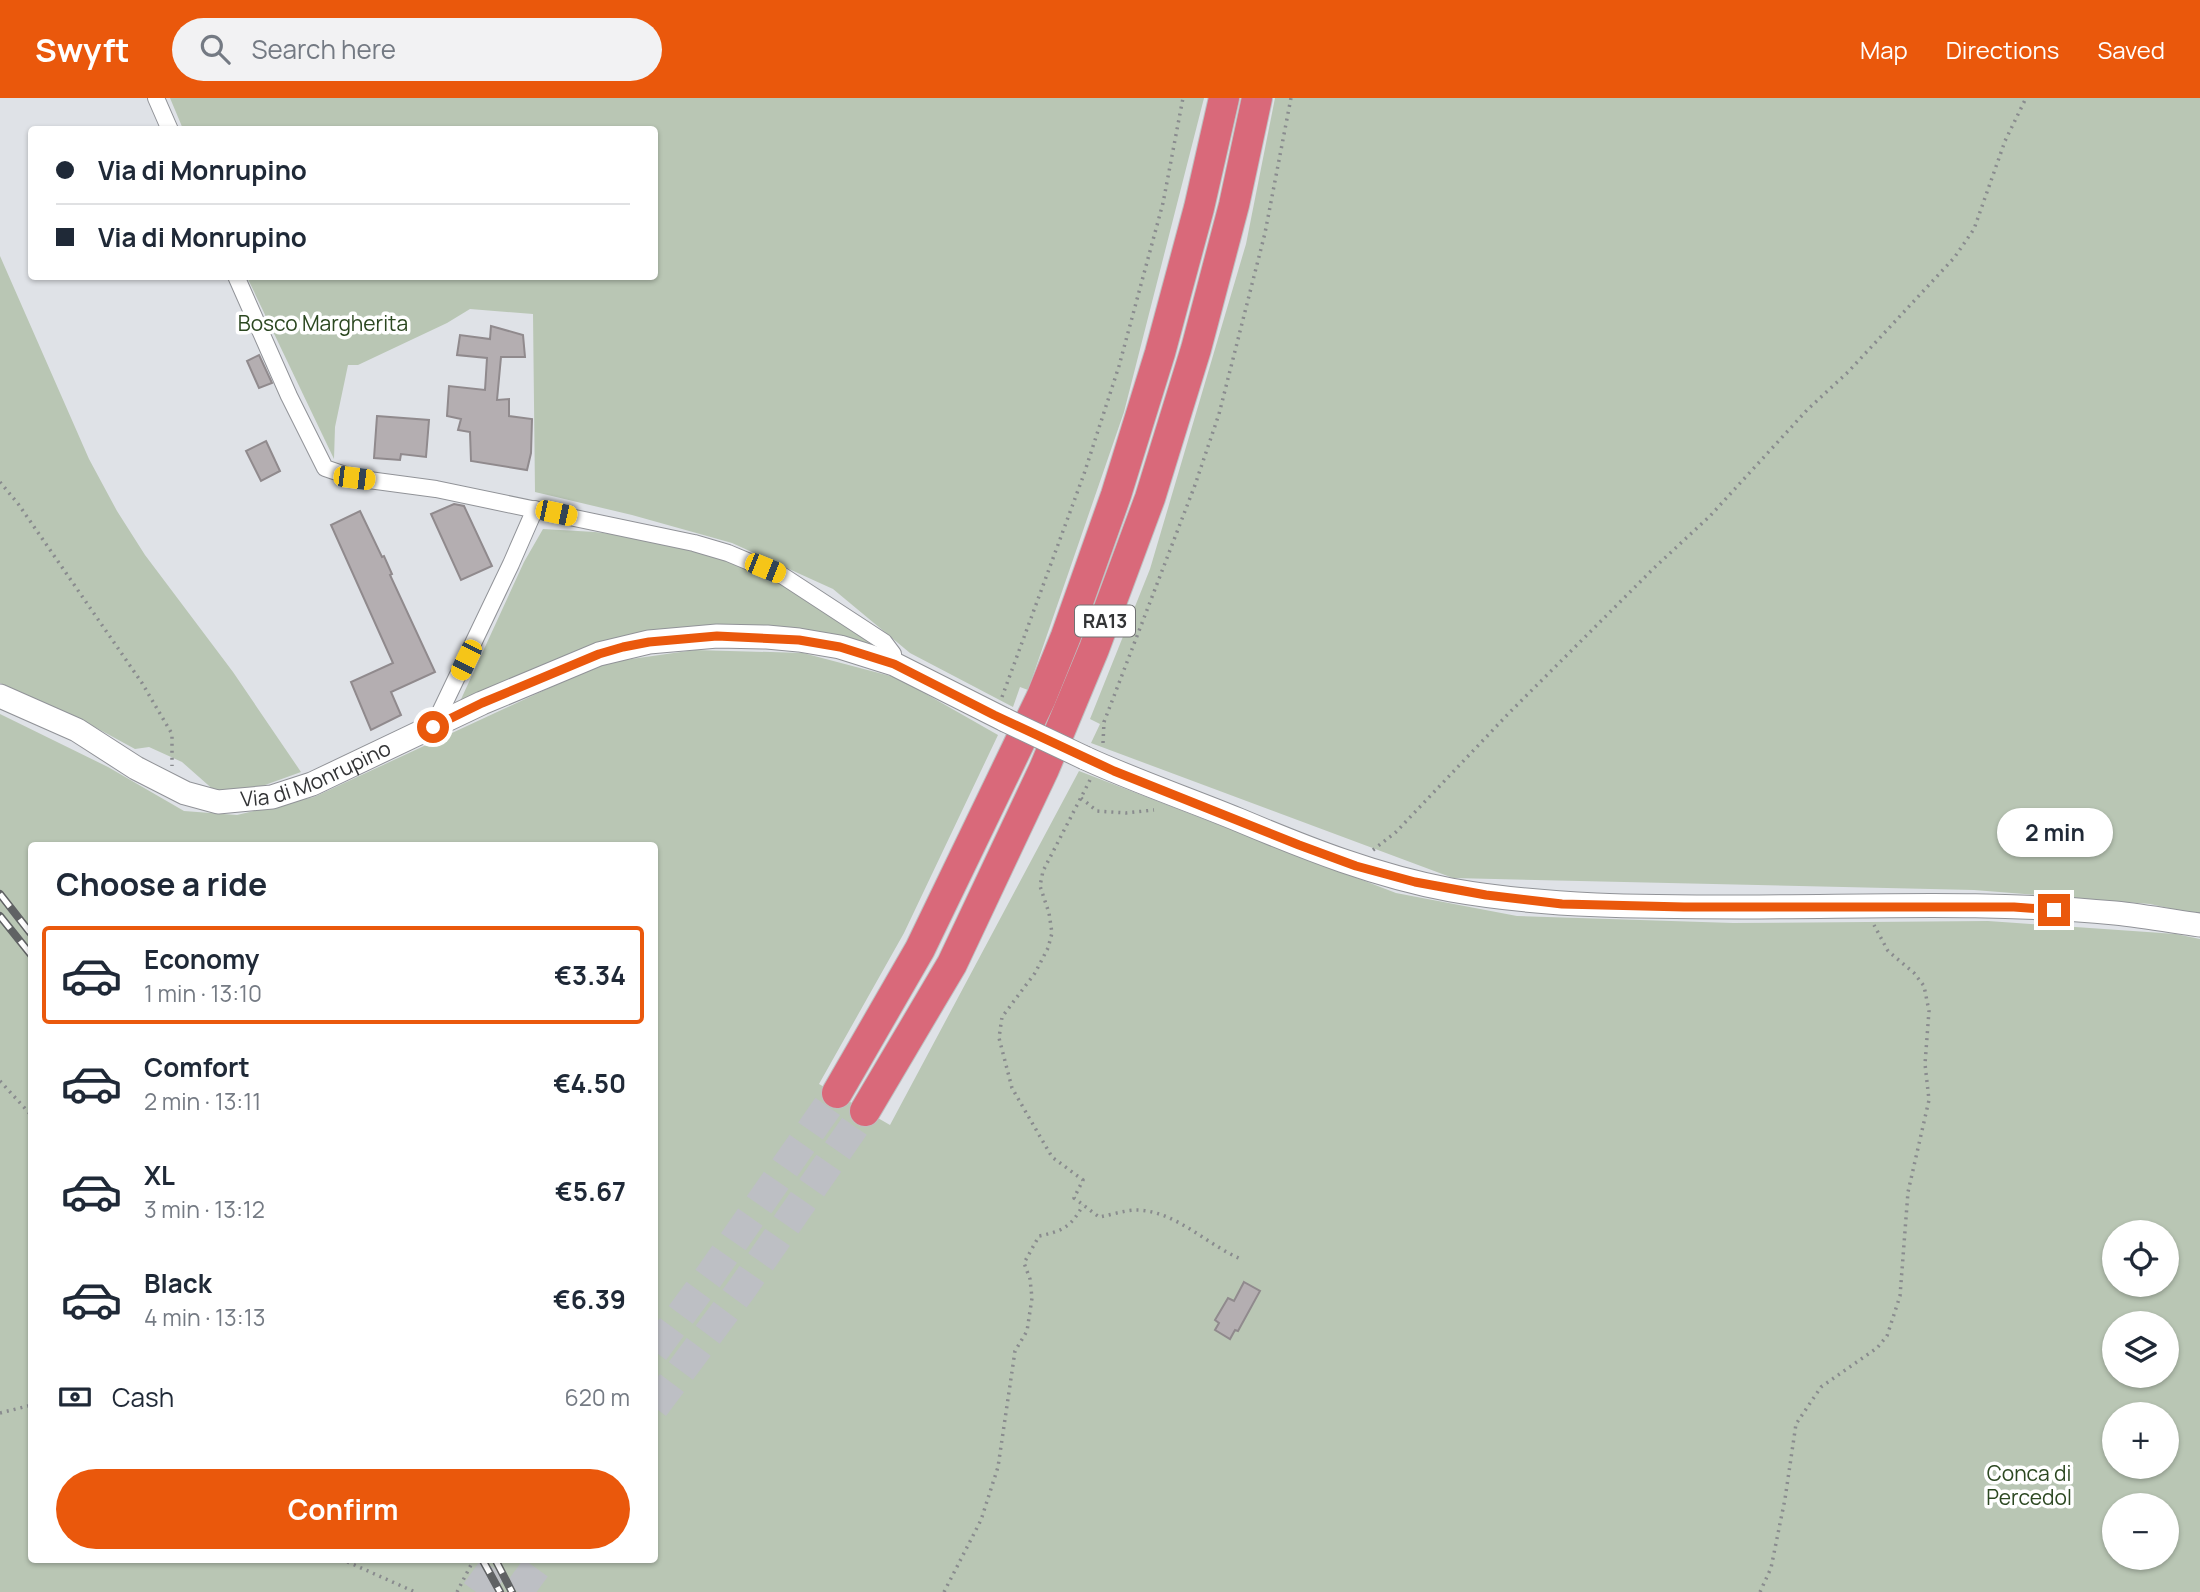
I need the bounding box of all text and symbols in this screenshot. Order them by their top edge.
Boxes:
search box [172,18,662,81]
text: Swyft [35,27,130,72]
icon: search [196,30,234,68]
text: Search here [252,31,396,67]
text: Map [1860,33,1908,66]
text: Directions [1946,33,2059,66]
text: Saved [2097,33,2165,66]
text: Via di Monrupino [98,152,307,188]
text: Via di Monrupino [98,219,307,255]
park label: Bosco Margherita [238,309,408,337]
car [332,465,377,491]
car [534,498,579,528]
car [742,550,789,586]
road number: RA13 [1075,606,1135,636]
car [448,637,485,683]
route start [417,711,449,743]
street label: Via di Monrupino [239,734,395,813]
callout: 2 min [1996,808,2112,858]
text: 2 min [2025,816,2085,848]
text: Choose a ride [56,862,267,906]
route end [2038,894,2070,926]
text: Economy [144,941,259,977]
icon: car [60,944,123,1007]
text: €3.34 [554,957,626,993]
text: 1 min · 13:10 [144,977,262,1009]
text: Comfort [144,1049,250,1085]
icon: car [60,1052,123,1115]
text: €4.50 [553,1065,626,1101]
text: 2 min · 13:11 [144,1085,261,1117]
text: XL [144,1157,175,1193]
icon: car [60,1160,123,1223]
text: €5.67 [555,1173,626,1209]
text: 3 min · 13:12 [144,1193,265,1225]
map controls [2102,1220,2179,1570]
button: locate [2102,1220,2179,1297]
text: Black [144,1265,212,1301]
icon: car [60,1268,123,1331]
text: €6.39 [553,1281,626,1317]
text: 4 min · 13:13 [144,1301,265,1333]
button: layers [2102,1311,2179,1388]
icon: cash [56,1378,94,1416]
text: Cash [112,1379,174,1415]
text: 620 m [564,1381,630,1413]
button: + [2102,1402,2179,1479]
park label: Conca di Percedol [1986,1459,2072,1511]
button: Confirm [56,1469,630,1549]
button: − [2102,1493,2179,1570]

